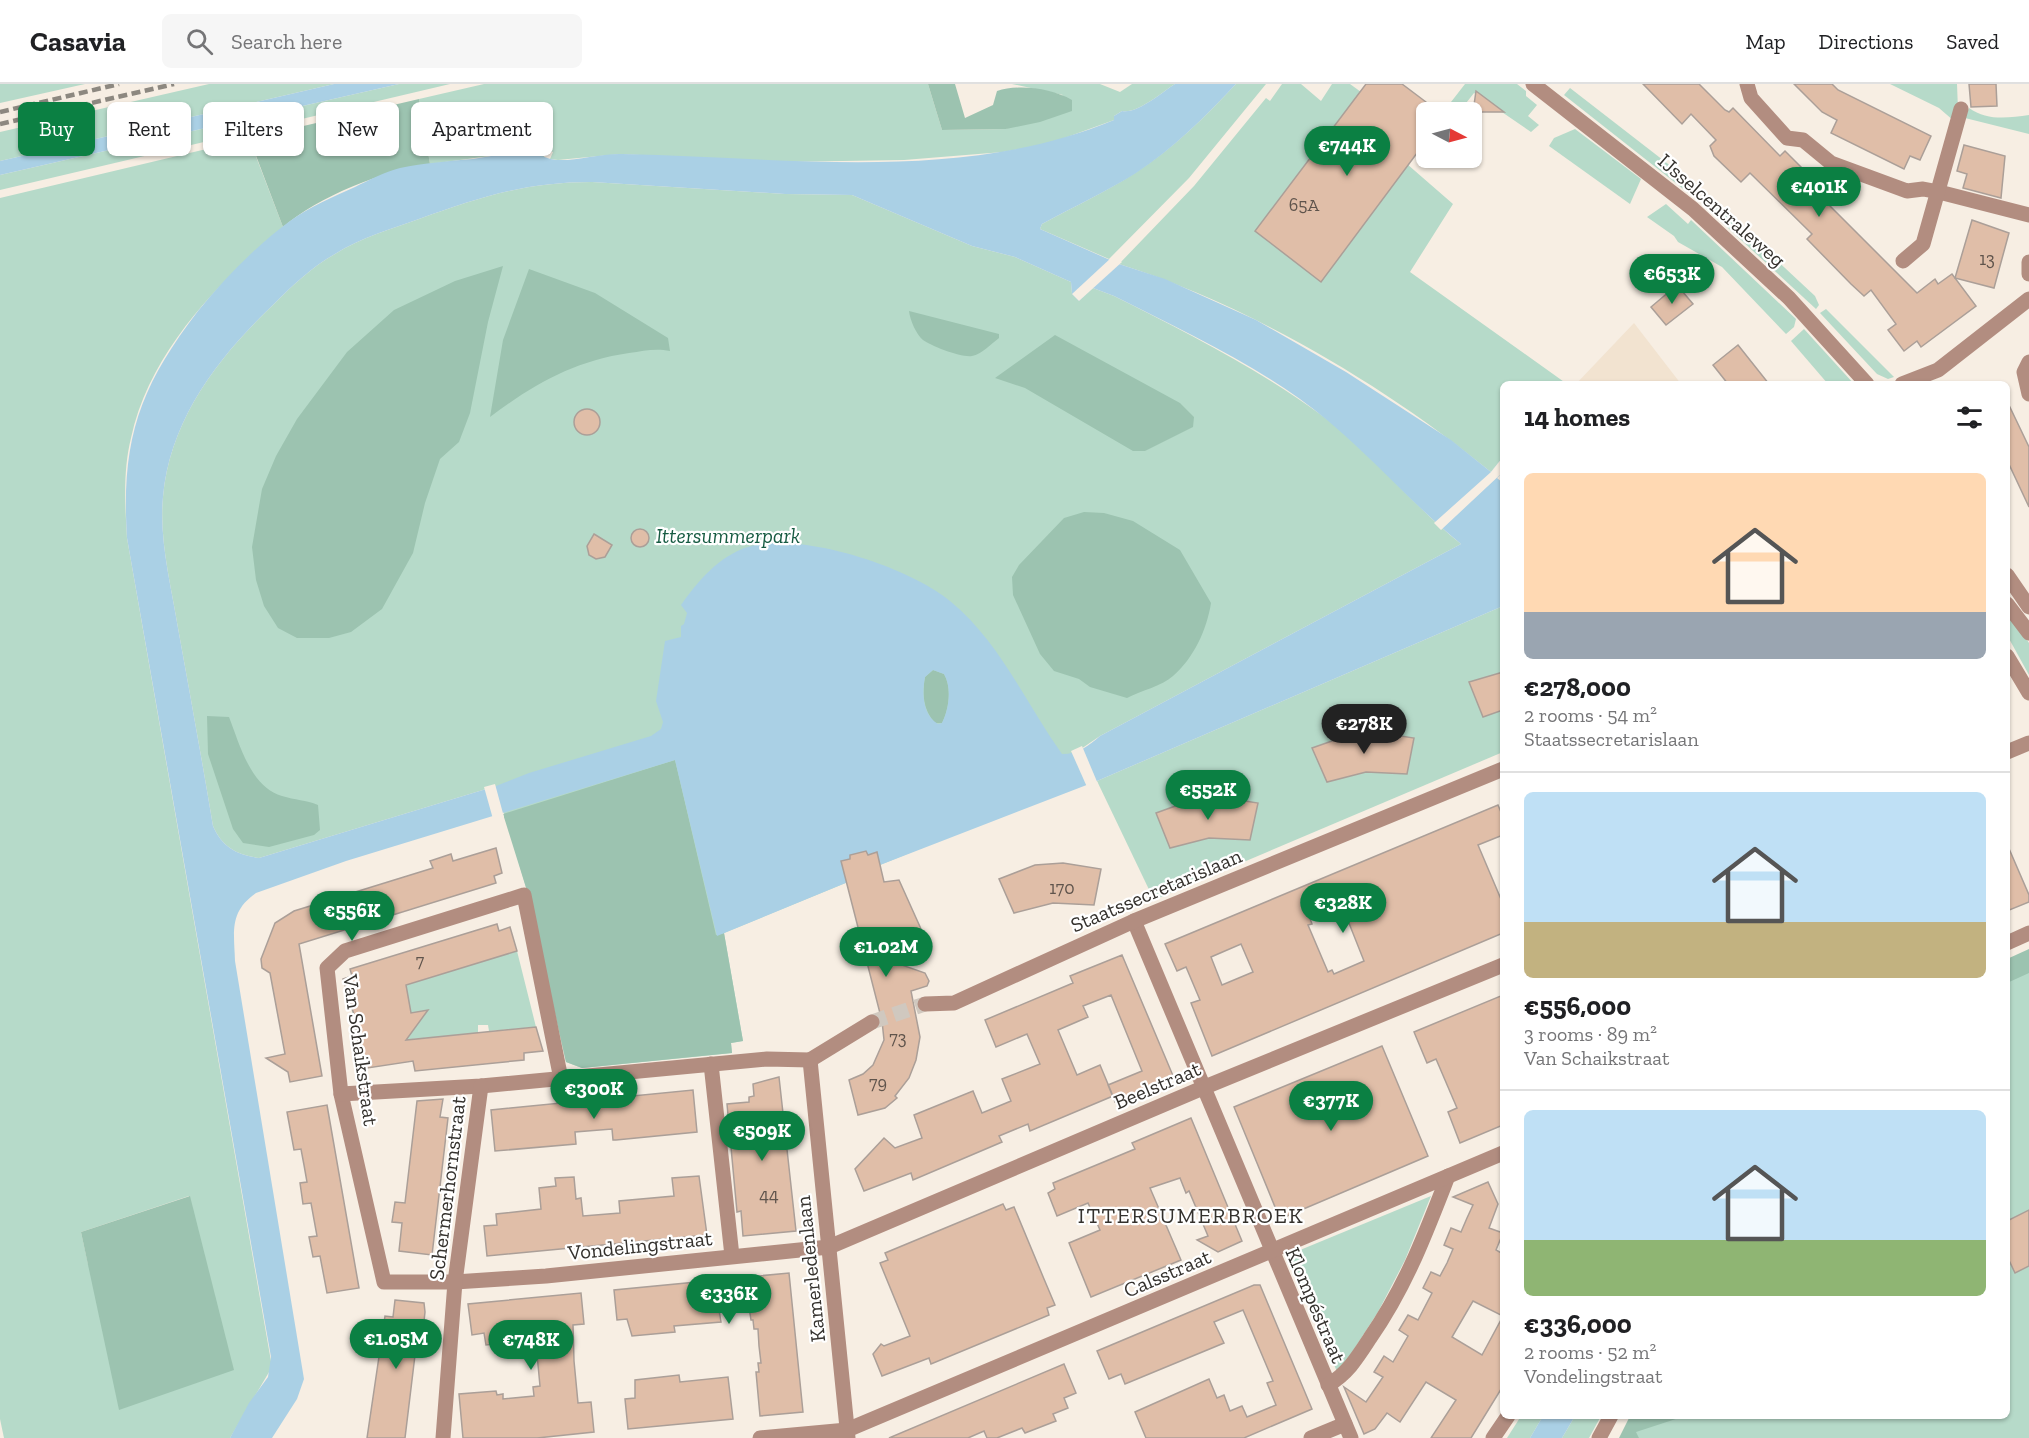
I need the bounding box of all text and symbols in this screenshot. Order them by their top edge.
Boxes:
search box [162,14,582,68]
text: Casavia [30,25,126,58]
icon: search [183,25,216,58]
text: Search here [231,28,342,55]
text: Map [1746,29,1786,54]
text: Directions [1819,29,1913,54]
text: Saved [1946,29,1999,54]
chip: Buy [18,102,95,156]
chip: Rent [107,102,191,156]
chip: Filters [203,102,304,156]
chip: New [316,102,399,156]
chip: Apartment [411,102,553,156]
north arrow [1416,102,1482,168]
map controls [1416,102,1482,168]
pin: €744K [1305,126,1389,177]
text: €744K [1318,133,1376,157]
street label: IJsselcentraleweg [1653,148,1791,272]
pin: €401K [1777,167,1861,218]
text: €401K [1791,174,1847,198]
house number: 65A [1289,194,1320,216]
house number: 13 [1979,248,1995,270]
pin: €653K [1630,254,1714,305]
text: €653K [1643,261,1701,285]
text: 14 homes [1524,401,1630,433]
icon: filters [1953,401,1986,434]
icon: home [1701,512,1809,620]
park label: Ittersummerpark [656,523,800,548]
text: €278,000 [1524,671,1631,703]
text: 2 rooms · 54 m² [1524,703,1657,727]
pin: €278K [1322,704,1406,755]
text: €278K [1336,711,1392,735]
text: Staatssecretarislaan [1524,727,1699,751]
pin: €552K [1166,770,1250,821]
text: €552K [1180,777,1236,801]
icon: home [1701,831,1809,939]
street label: Staatssecretarislaan [1067,843,1245,937]
house number: 170 [1049,877,1075,899]
pin: €328K [1301,883,1385,934]
text: €328K [1314,890,1372,914]
pin: €556K [310,891,394,942]
text: €556K [324,898,380,922]
pin: €1.02M [837,927,935,978]
text: €1.02M [854,934,918,958]
house number: 7 [416,950,425,972]
street label: Van Schaikstraat [338,972,384,1128]
text: €556,000 [1524,990,1631,1022]
text: 3 rooms · 89 m² [1524,1022,1657,1046]
house number: 73 [889,1027,907,1049]
text: Van Schaikstraat [1524,1046,1669,1070]
street label: Beelstraat [1110,1055,1204,1114]
pin: €300K [552,1069,636,1120]
house number: 79 [869,1072,887,1094]
text: €300K [564,1076,624,1100]
pin: €377K [1289,1081,1373,1132]
text: €377K [1303,1088,1359,1112]
street label: Schermerhornstraat [423,1094,471,1281]
pin: €509K [720,1111,804,1162]
text: €509K [733,1118,791,1142]
icon: home [1701,1149,1809,1257]
house number: 44 [759,1184,779,1206]
street label: Kamerledenlaan [790,1195,830,1343]
district label: ITTERSUMERBROEK [1078,1202,1304,1229]
street label: Vondelingstraat [565,1225,714,1265]
street label: Calsstraat [1120,1243,1215,1303]
street label: Klompéstraat [1280,1243,1352,1367]
pin: €336K [687,1274,771,1325]
text: €336K [700,1281,758,1305]
text: €336,000 [1524,1308,1632,1340]
pin: €1.05M [347,1319,445,1370]
pin: €748K [489,1320,573,1371]
text: €1.05M [364,1326,428,1350]
text: €748K [502,1327,560,1351]
text: 2 rooms · 52 m² [1524,1340,1657,1364]
text: Vondelingstraat [1524,1364,1662,1388]

